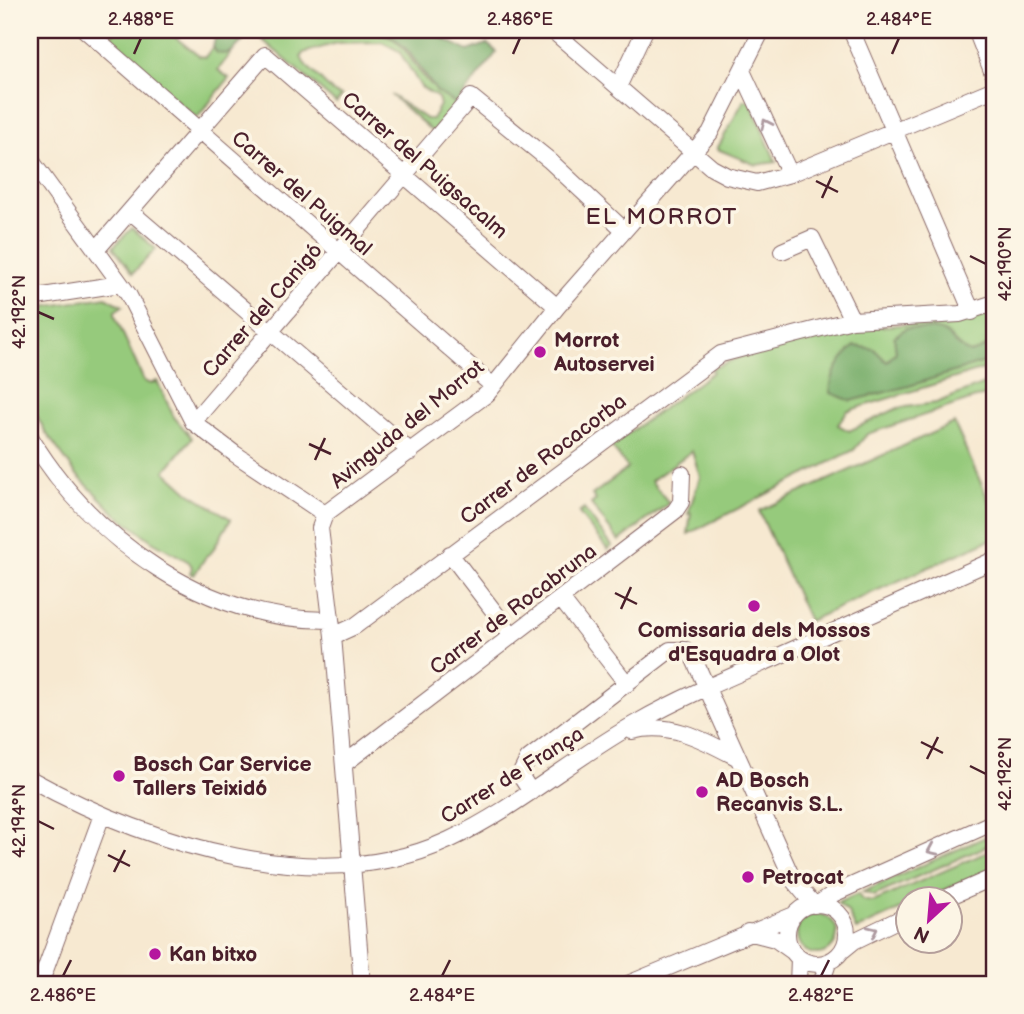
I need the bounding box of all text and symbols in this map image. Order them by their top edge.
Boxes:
text: 2.488°E [108,9,174,30]
text: 2.486°E [487,9,553,30]
text: 2.484°E [866,9,932,30]
street label: Carrer del Puigsacalm [337,87,513,244]
one-way arrow [761,118,775,131]
street label: Carrer del Puigmal [226,126,377,261]
district label: EL MORROT [586,203,738,231]
text: 42.190°N [995,227,1016,301]
street label: Carrer del Canigó [197,238,328,383]
text: 42.192°N [9,275,30,349]
place label: Morrot Autoservei [553,328,655,377]
marker: Morrot Autoservei [532,344,548,360]
street label: Avinguda del Morrot [326,354,490,494]
street label: Carrer de Rocacorba [455,389,631,530]
street label: Carrer de Rocabruna [425,539,602,680]
marker: Comissaria dels Mossos d'Esquadra a Olot [746,598,762,614]
place label: Comissaria dels Mossos d'Esquadra a Olot [638,618,870,667]
street label: Carrer de França [436,721,588,829]
text: 42.192°N [995,737,1016,811]
place label: Bosch Car Service Tallers Teixidó [133,752,312,801]
marker: Bosch Car Service Tallers Teixidó [111,768,127,784]
place label: AD Bosch Recanvis S.L. [715,768,843,817]
text: 42.194°N [9,784,30,858]
marker: AD Bosch Recanvis S.L. [694,784,710,800]
one-way arrow [927,842,939,856]
place label: Petrocat [762,865,844,890]
marker: Petrocat [740,869,756,885]
north arrow [894,884,964,954]
text: N [911,920,934,947]
one-way arrow [866,925,878,939]
place label: Kan bitxo [169,942,257,967]
marker: Kan bitxo [147,946,163,962]
text: 2.486°E [30,985,96,1006]
text: 2.484°E [409,985,475,1006]
text: 2.482°E [788,985,854,1006]

